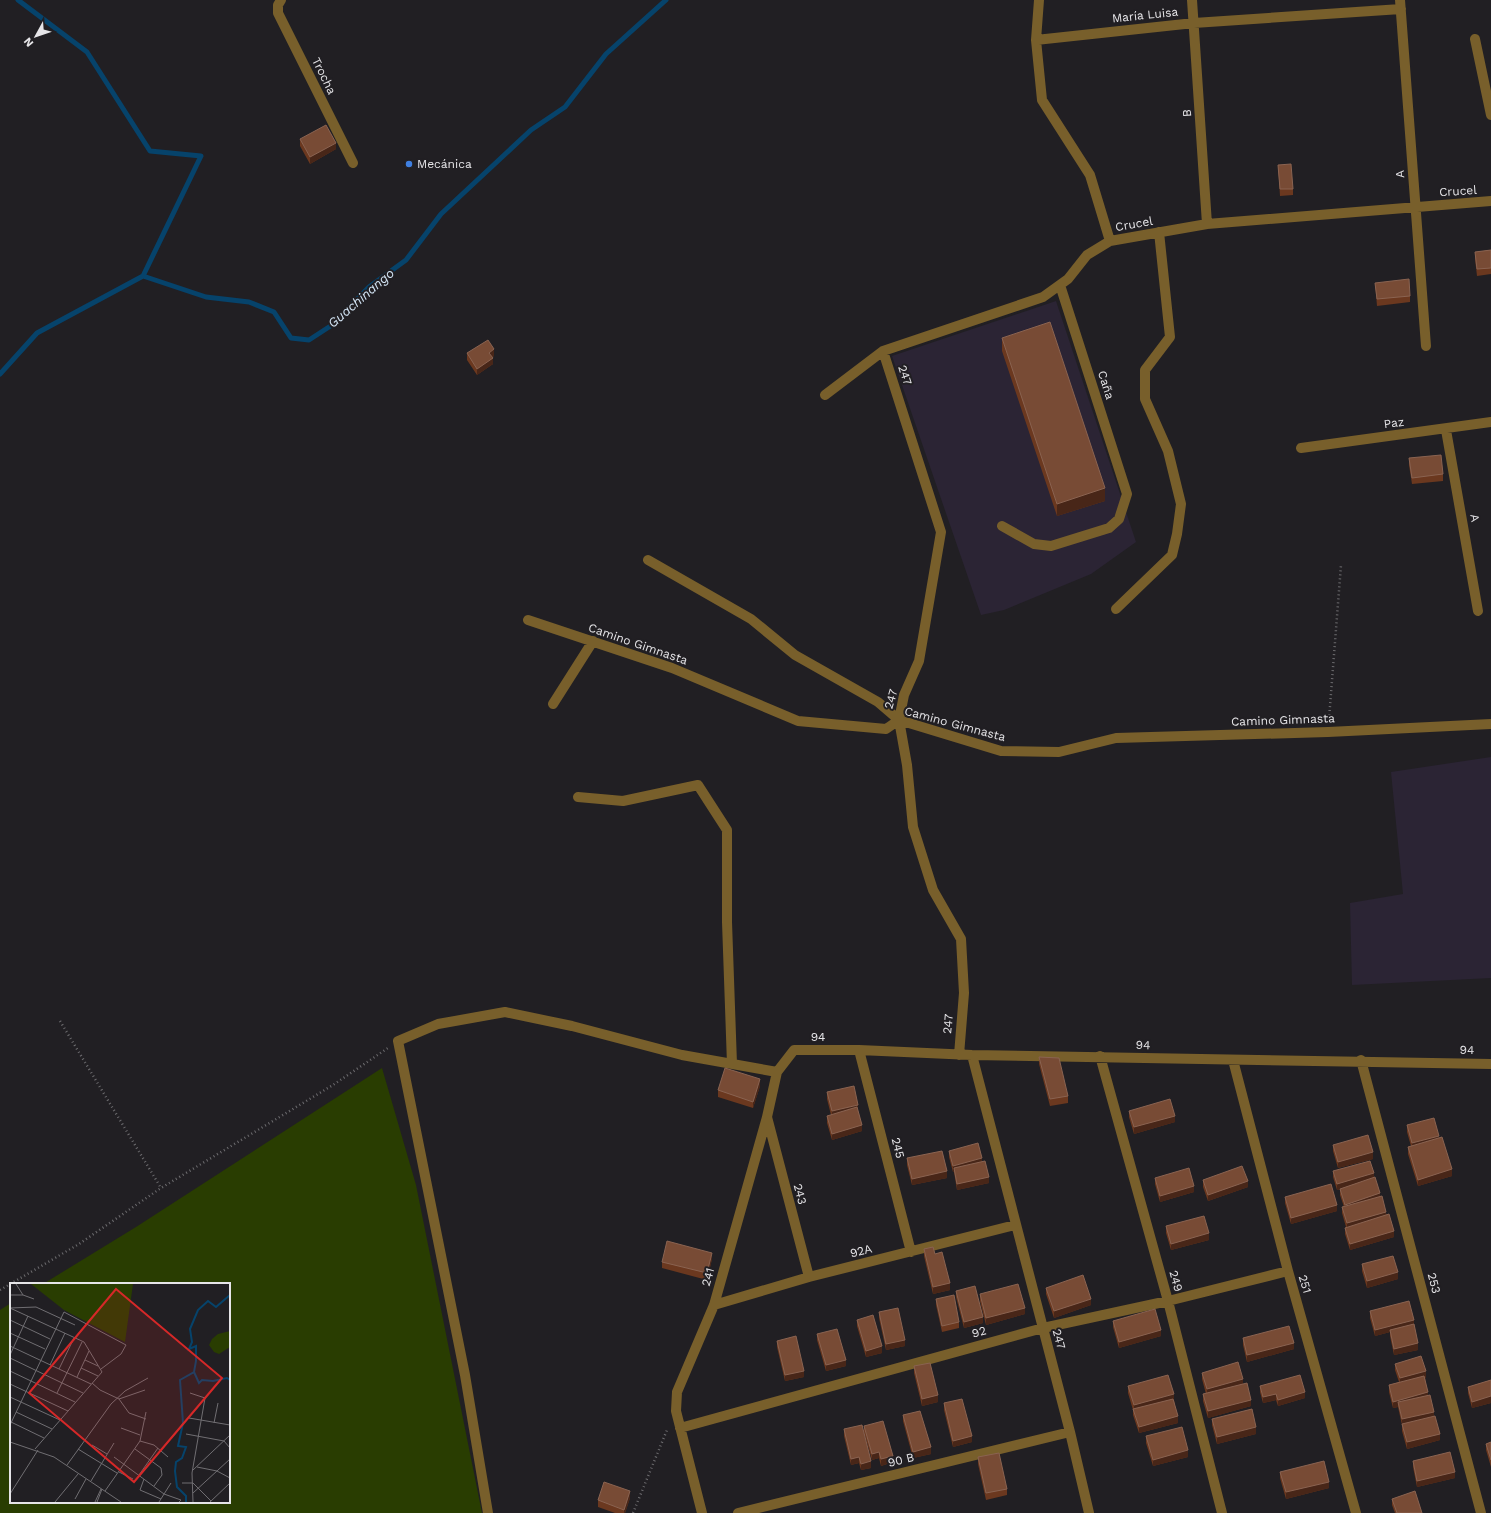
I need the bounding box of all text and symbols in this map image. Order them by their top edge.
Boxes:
street label: María Luisa [1111,5,1179,25]
north arrow [16,16,56,56]
text: N [21,35,36,49]
street label: Trocha [309,55,339,97]
street label: B [1180,108,1194,117]
place label: Mecánica [417,157,472,171]
marker: Mecánica [404,159,414,169]
street label: A [1393,169,1407,178]
street label: Crucel [1439,183,1478,199]
street label: Crucel [1114,214,1154,234]
water label: Guachinango [325,265,397,331]
street label: 247 [895,363,915,387]
street label: Caña [1095,369,1117,401]
street label: Paz [1383,415,1405,431]
street label: A [1467,513,1483,523]
street label: Camino Gimnasta [587,620,690,668]
street label: 247 [881,687,901,711]
street label: Camino Gimnasta [903,704,1007,744]
street label: Camino Gimnasta [1231,711,1335,729]
street label: 247 [940,1013,956,1035]
street label: 94 [811,1030,825,1044]
street label: 94 [1135,1038,1151,1052]
street label: 94 [1460,1043,1474,1057]
street label: 245 [889,1136,907,1160]
street label: 243 [791,1182,809,1206]
street label: 92A [848,1241,874,1260]
street label: 241 [699,1266,717,1288]
street label: 249 [1166,1269,1186,1293]
street label: 253 [1425,1271,1443,1295]
street label: 251 [1296,1273,1314,1295]
inset map [10,1283,230,1503]
street label: 92 [970,1323,988,1341]
street label: 247 [1050,1327,1068,1351]
street label: 90 B [886,1450,916,1470]

